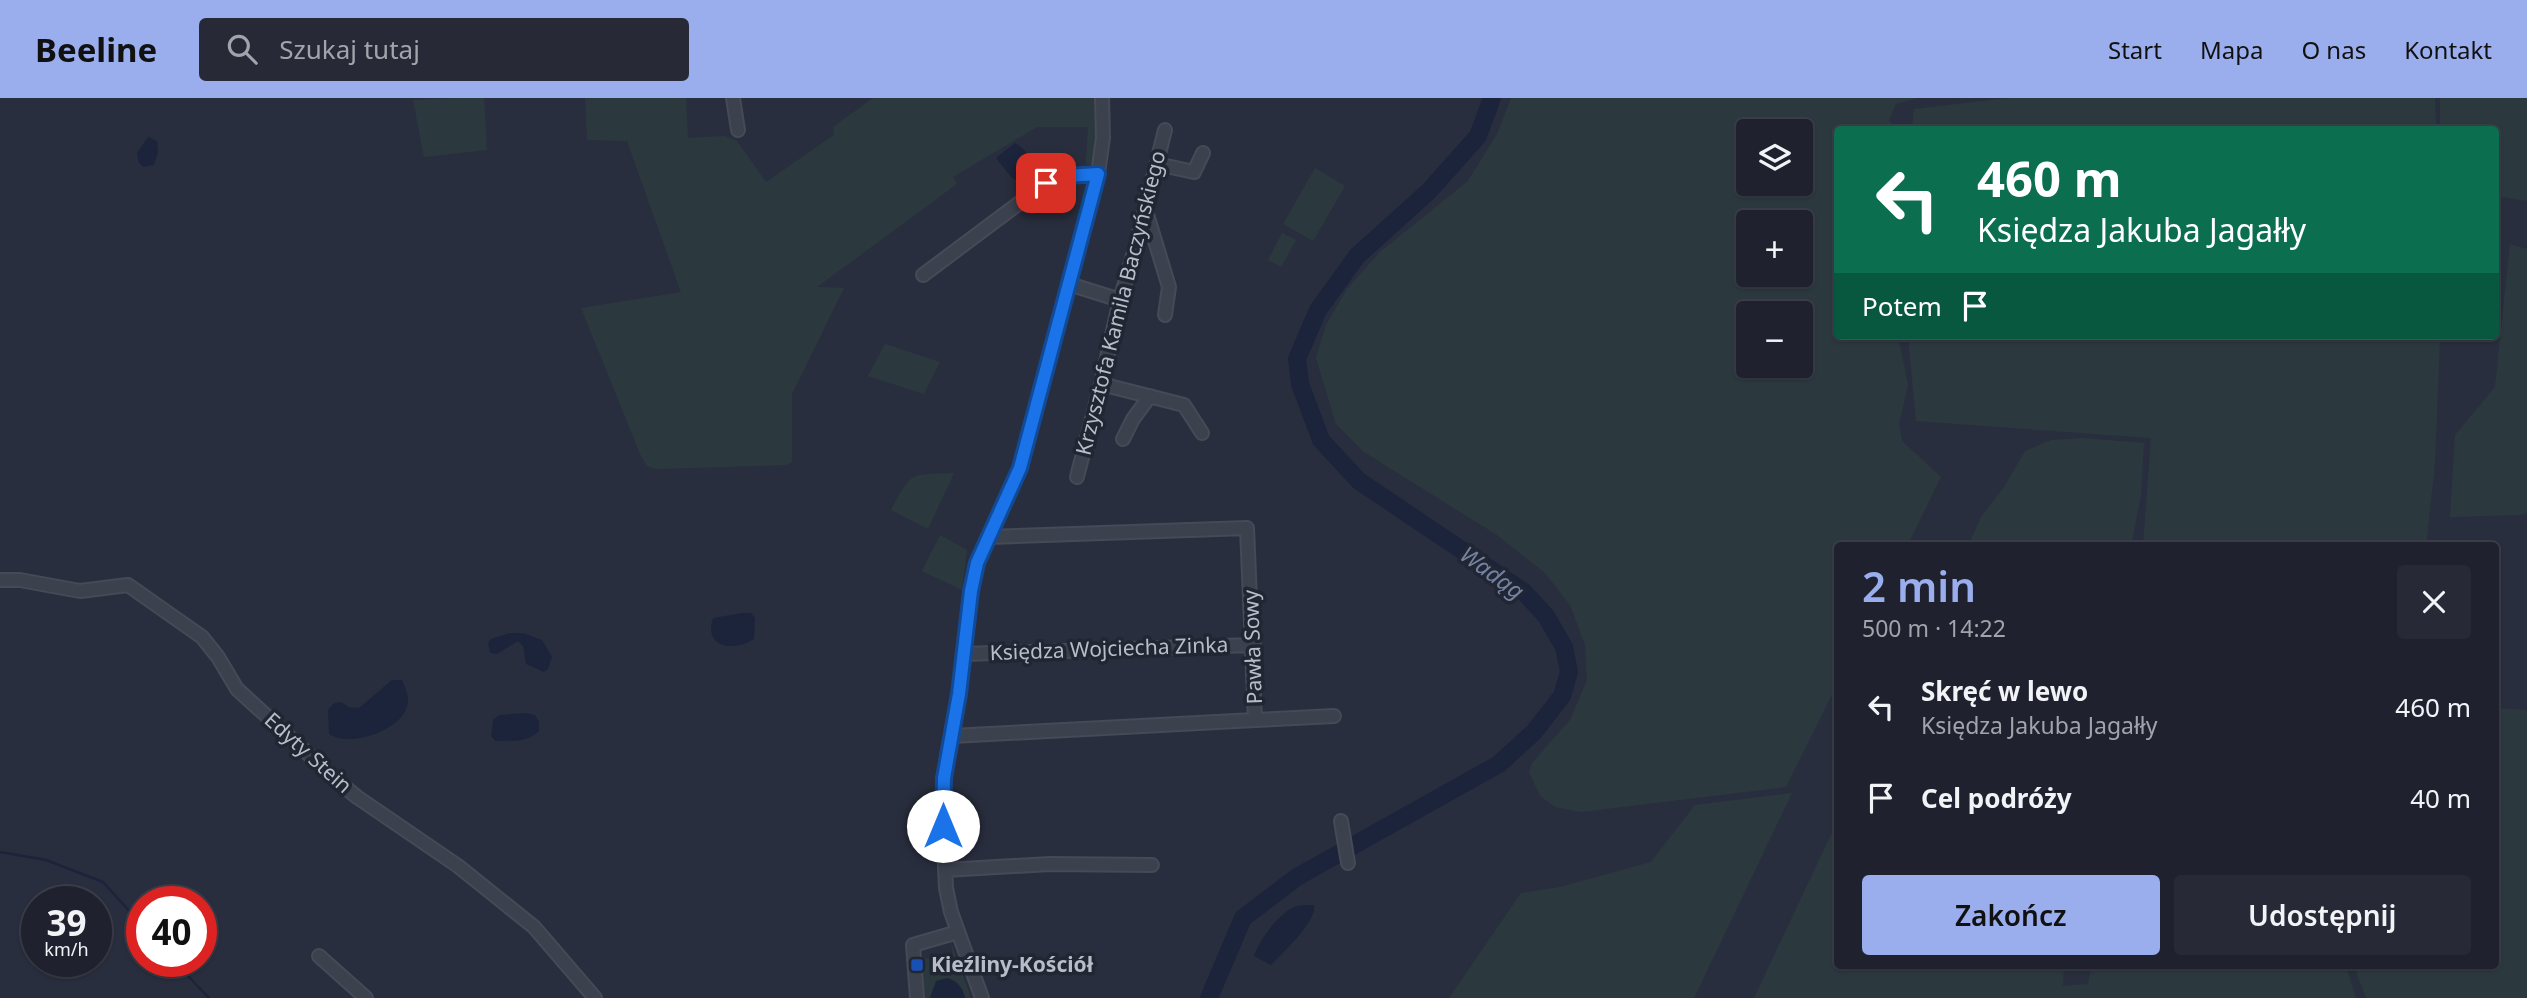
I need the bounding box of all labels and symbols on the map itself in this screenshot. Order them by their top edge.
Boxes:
street label: Krzysztofa Kamila Baczyńskiego [1069,148,1171,458]
pin [1016,153,1076,213]
water label: Wadąg [1454,538,1531,606]
street label: Pawła Sowy [1236,589,1268,705]
street label: Księdza Wojciecha Zinka [989,630,1229,666]
street label: Edyty Stein [259,706,358,799]
position arrow [906,789,980,863]
speed limit sign: 40 [126,886,217,977]
place label: Kieźliny-Kościół [931,950,1094,978]
marker: Kieźliny-Kościół [909,957,925,973]

